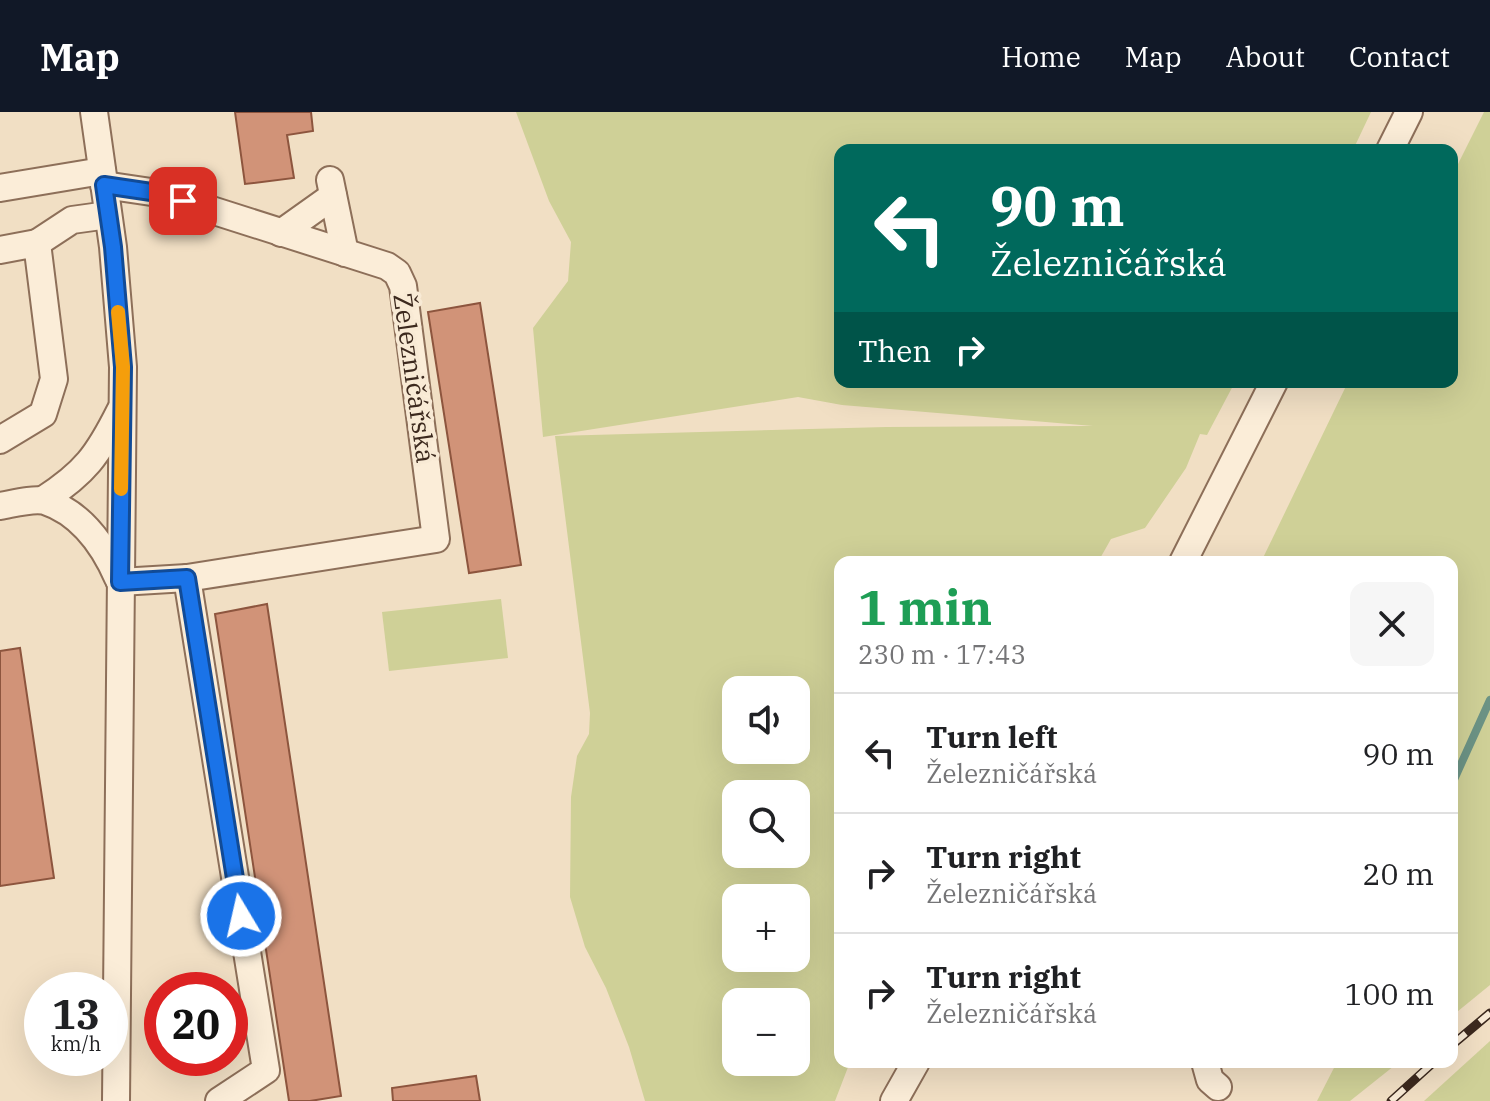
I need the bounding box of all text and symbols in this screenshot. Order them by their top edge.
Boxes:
text: Map [40,32,120,81]
text: Home [1001,38,1081,75]
text: Map [1125,38,1182,75]
text: About [1226,38,1305,75]
text: Contact [1349,38,1450,75]
pin [149,167,217,235]
text: 90 m [990,169,1125,241]
icon: left [858,176,962,280]
icon: arrive [161,179,205,223]
text: Železničářská [990,239,1227,286]
street label: Železničářská [386,291,444,465]
icon: right [948,328,992,372]
text: Then [858,331,932,370]
text: 1 min [858,576,992,638]
button: close [1350,582,1434,666]
text: 230 m · 17:43 [858,637,1026,671]
map controls [722,676,810,1076]
button: sound [722,676,810,764]
text: Turn left [926,717,1058,756]
icon: left [858,731,902,775]
text: 90 m [1362,734,1434,773]
text: Železničářská [926,756,1097,790]
button: search [722,780,810,868]
text: Turn right [926,837,1081,876]
icon: right [858,851,902,895]
text: 20 m [1362,854,1434,893]
position arrow [199,874,283,958]
text: Železničářská [926,876,1097,910]
button: + [722,884,810,972]
text: Turn right [926,957,1081,996]
icon: right [858,971,902,1015]
speed limit sign: 20 [144,972,248,1076]
text: 100 m [1344,974,1434,1013]
text: 13 [52,988,100,1040]
button: − [722,988,810,1076]
text: Železničářská [926,996,1097,1030]
text: km/h [51,1030,101,1057]

